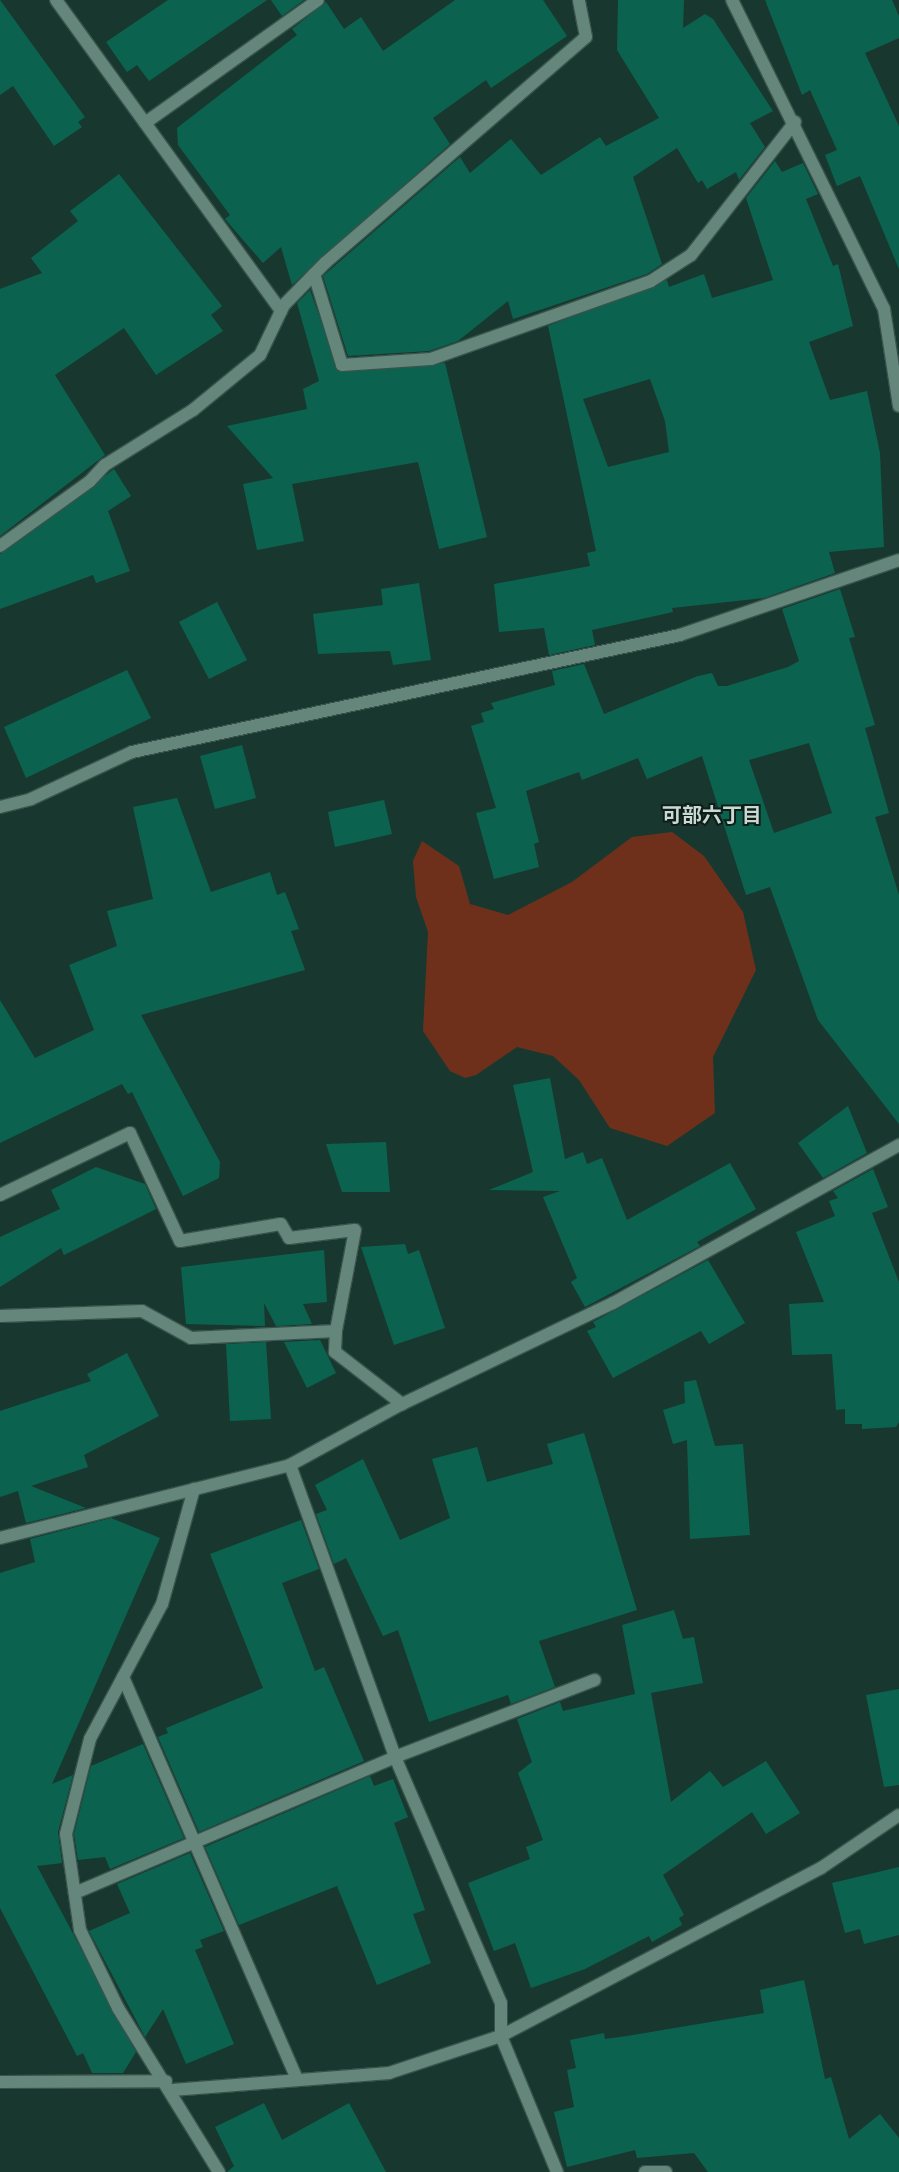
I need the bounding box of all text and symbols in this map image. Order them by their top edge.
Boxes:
district label: 可部六丁目 [662,802,762,826]

